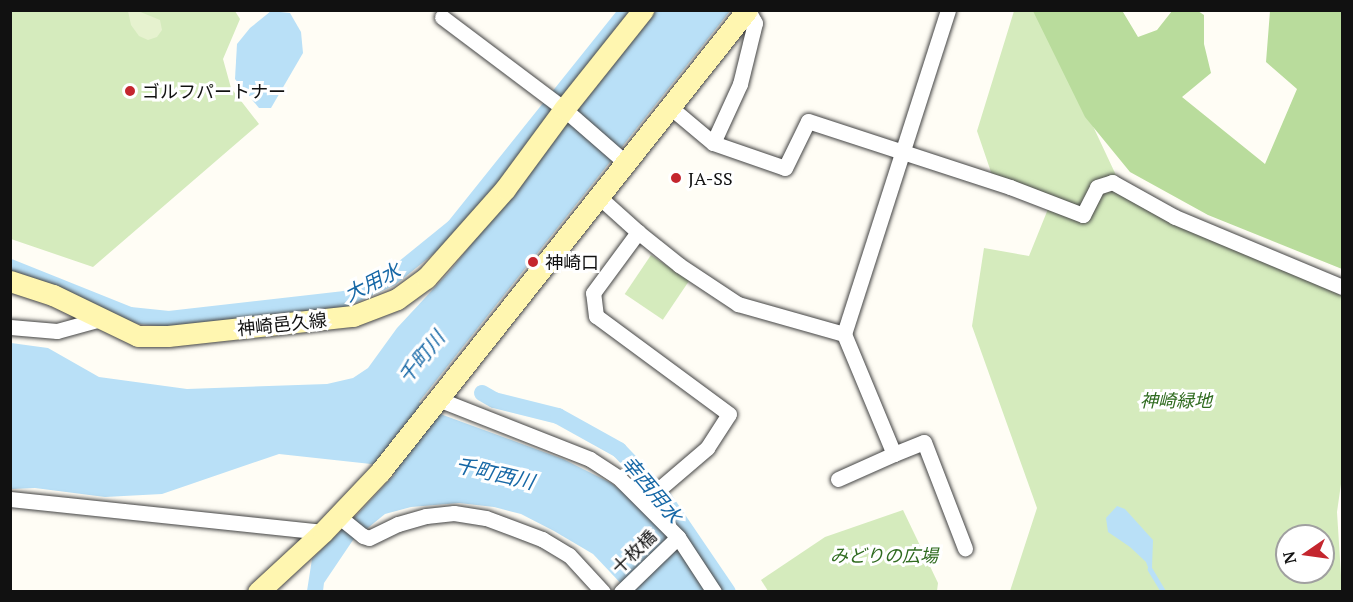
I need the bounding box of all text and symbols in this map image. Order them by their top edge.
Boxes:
place label: ゴルフパートナー [142,80,286,102]
marker: ゴルフパートナー [123,84,137,98]
place label: JA-SS [688,167,733,189]
marker: JA-SS [669,171,683,185]
place label: 神崎口 [545,251,599,273]
marker: 神崎口 [526,255,540,269]
water label: 大用水 [340,258,404,306]
street label: 神崎邑久線 [236,309,328,339]
water label: 千町川 [393,326,449,388]
park label: 神崎緑地 [1140,389,1212,411]
water label: 幸西用水 [617,451,687,527]
water label: 千町西川 [453,452,537,494]
north arrow [1275,524,1335,584]
street label: 十枚橋 [607,525,661,579]
park label: みどりの広場 [830,544,938,566]
text: N [1277,549,1301,566]

